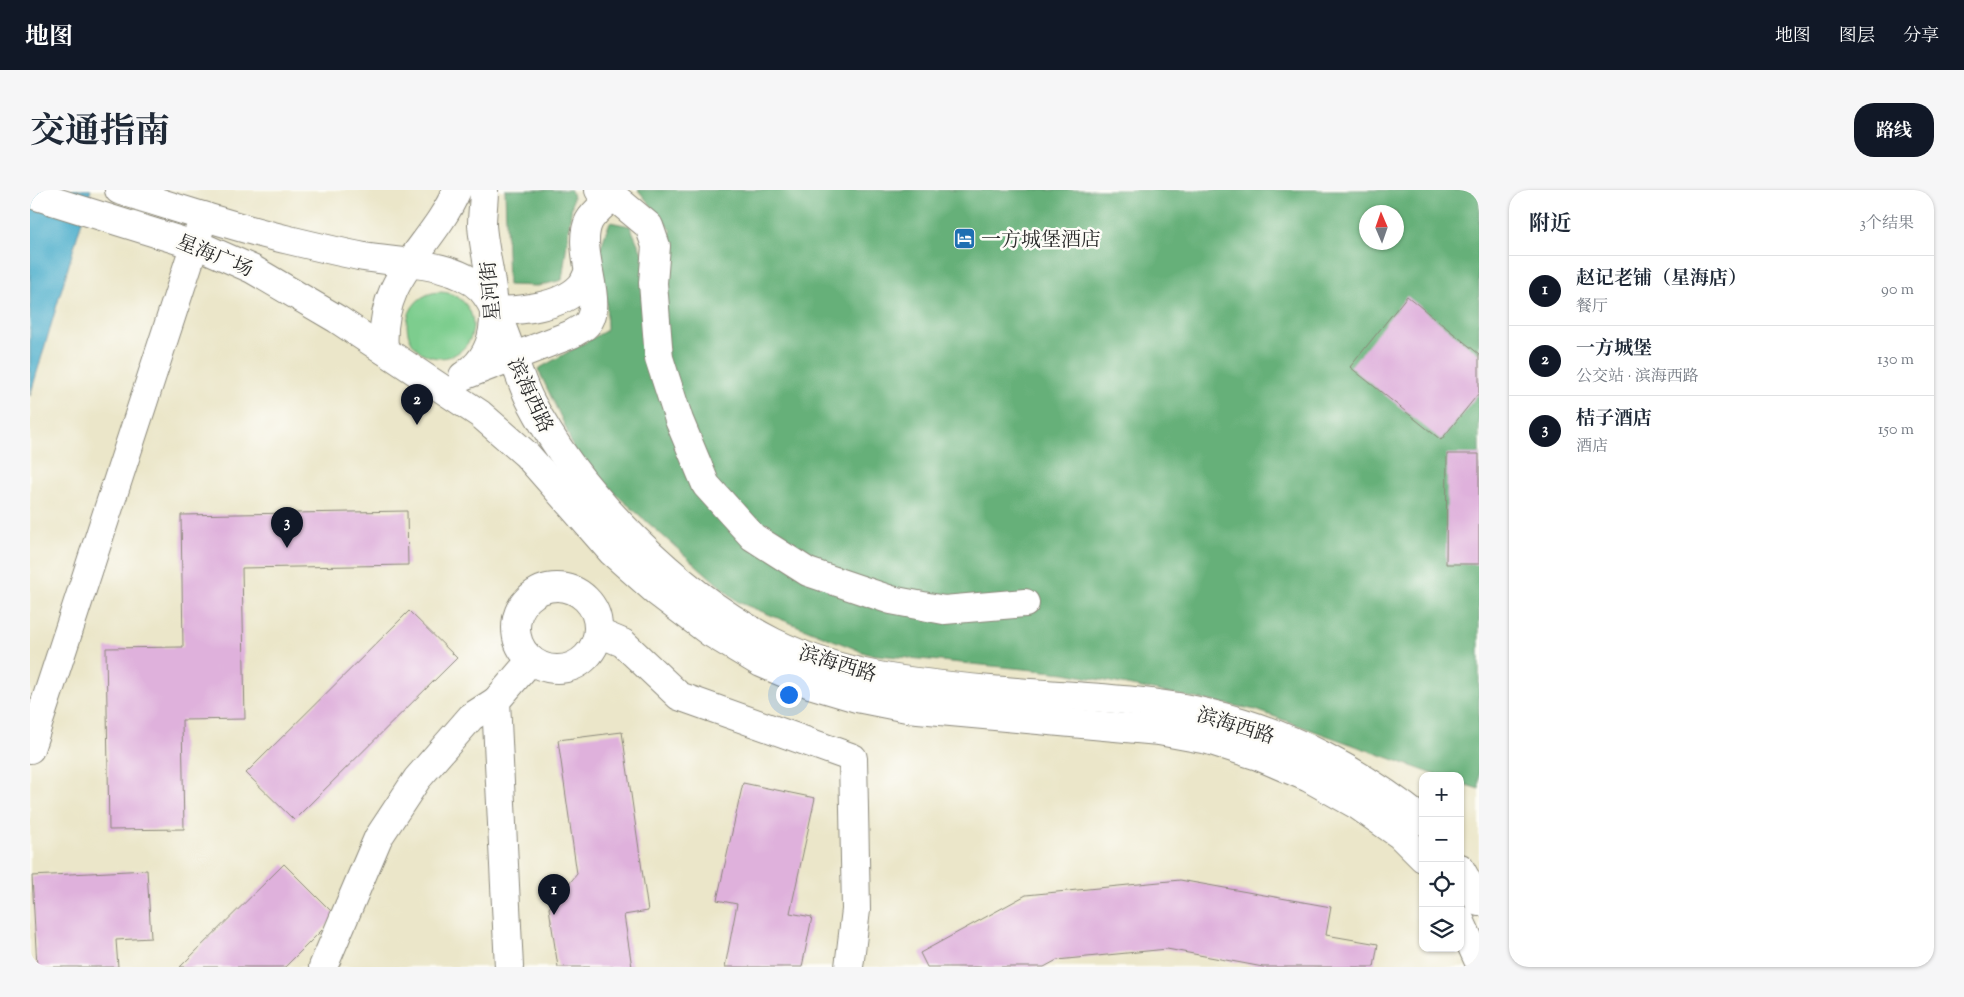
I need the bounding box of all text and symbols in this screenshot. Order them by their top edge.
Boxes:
text: 地图 [25,21,73,55]
text: 地图 [1775,24,1811,50]
text: 图层 [1839,24,1875,50]
text: 分享 [1903,24,1939,50]
button: 路线 [1854,103,1934,157]
text: 交通指南 [30,108,170,159]
north arrow [1359,205,1404,250]
text: 附近 [1529,210,1571,240]
text: 3个结果 [1860,213,1914,236]
hotel icon: 一方城堡酒店 [953,227,977,251]
place label: 一方城堡酒店 [981,227,1101,256]
street label: 星海广场 [172,229,257,286]
street label: 星河街 [475,260,510,322]
text: 赵记老铺（星海店） [1576,266,1747,293]
text: 1 [1542,279,1548,302]
text: 90 m [1881,279,1914,302]
text: 餐厅 [1576,296,1608,319]
text: 一方城堡 [1576,336,1652,363]
text: 2 [1541,349,1549,372]
text: 130 m [1877,349,1914,372]
street label: 滨海西路 [499,354,559,438]
text: 公交站 · 滨海西路 [1576,366,1699,389]
pin: 2 [401,384,433,425]
text: 桔子酒店 [1576,406,1652,433]
text: 3 [1542,419,1548,442]
text: 150 m [1878,419,1914,442]
text: 酒店 [1576,436,1608,459]
pin: 3 [271,507,303,548]
street label: 滨海西路 [795,640,880,691]
your location [776,682,802,708]
street label: 滨海西路 [1193,702,1278,753]
map controls [1419,772,1464,952]
button: + [1419,772,1464,817]
button: − [1419,817,1464,862]
button: locate [1419,862,1464,907]
pin: 1 [538,874,570,915]
button: layers [1419,907,1464,952]

